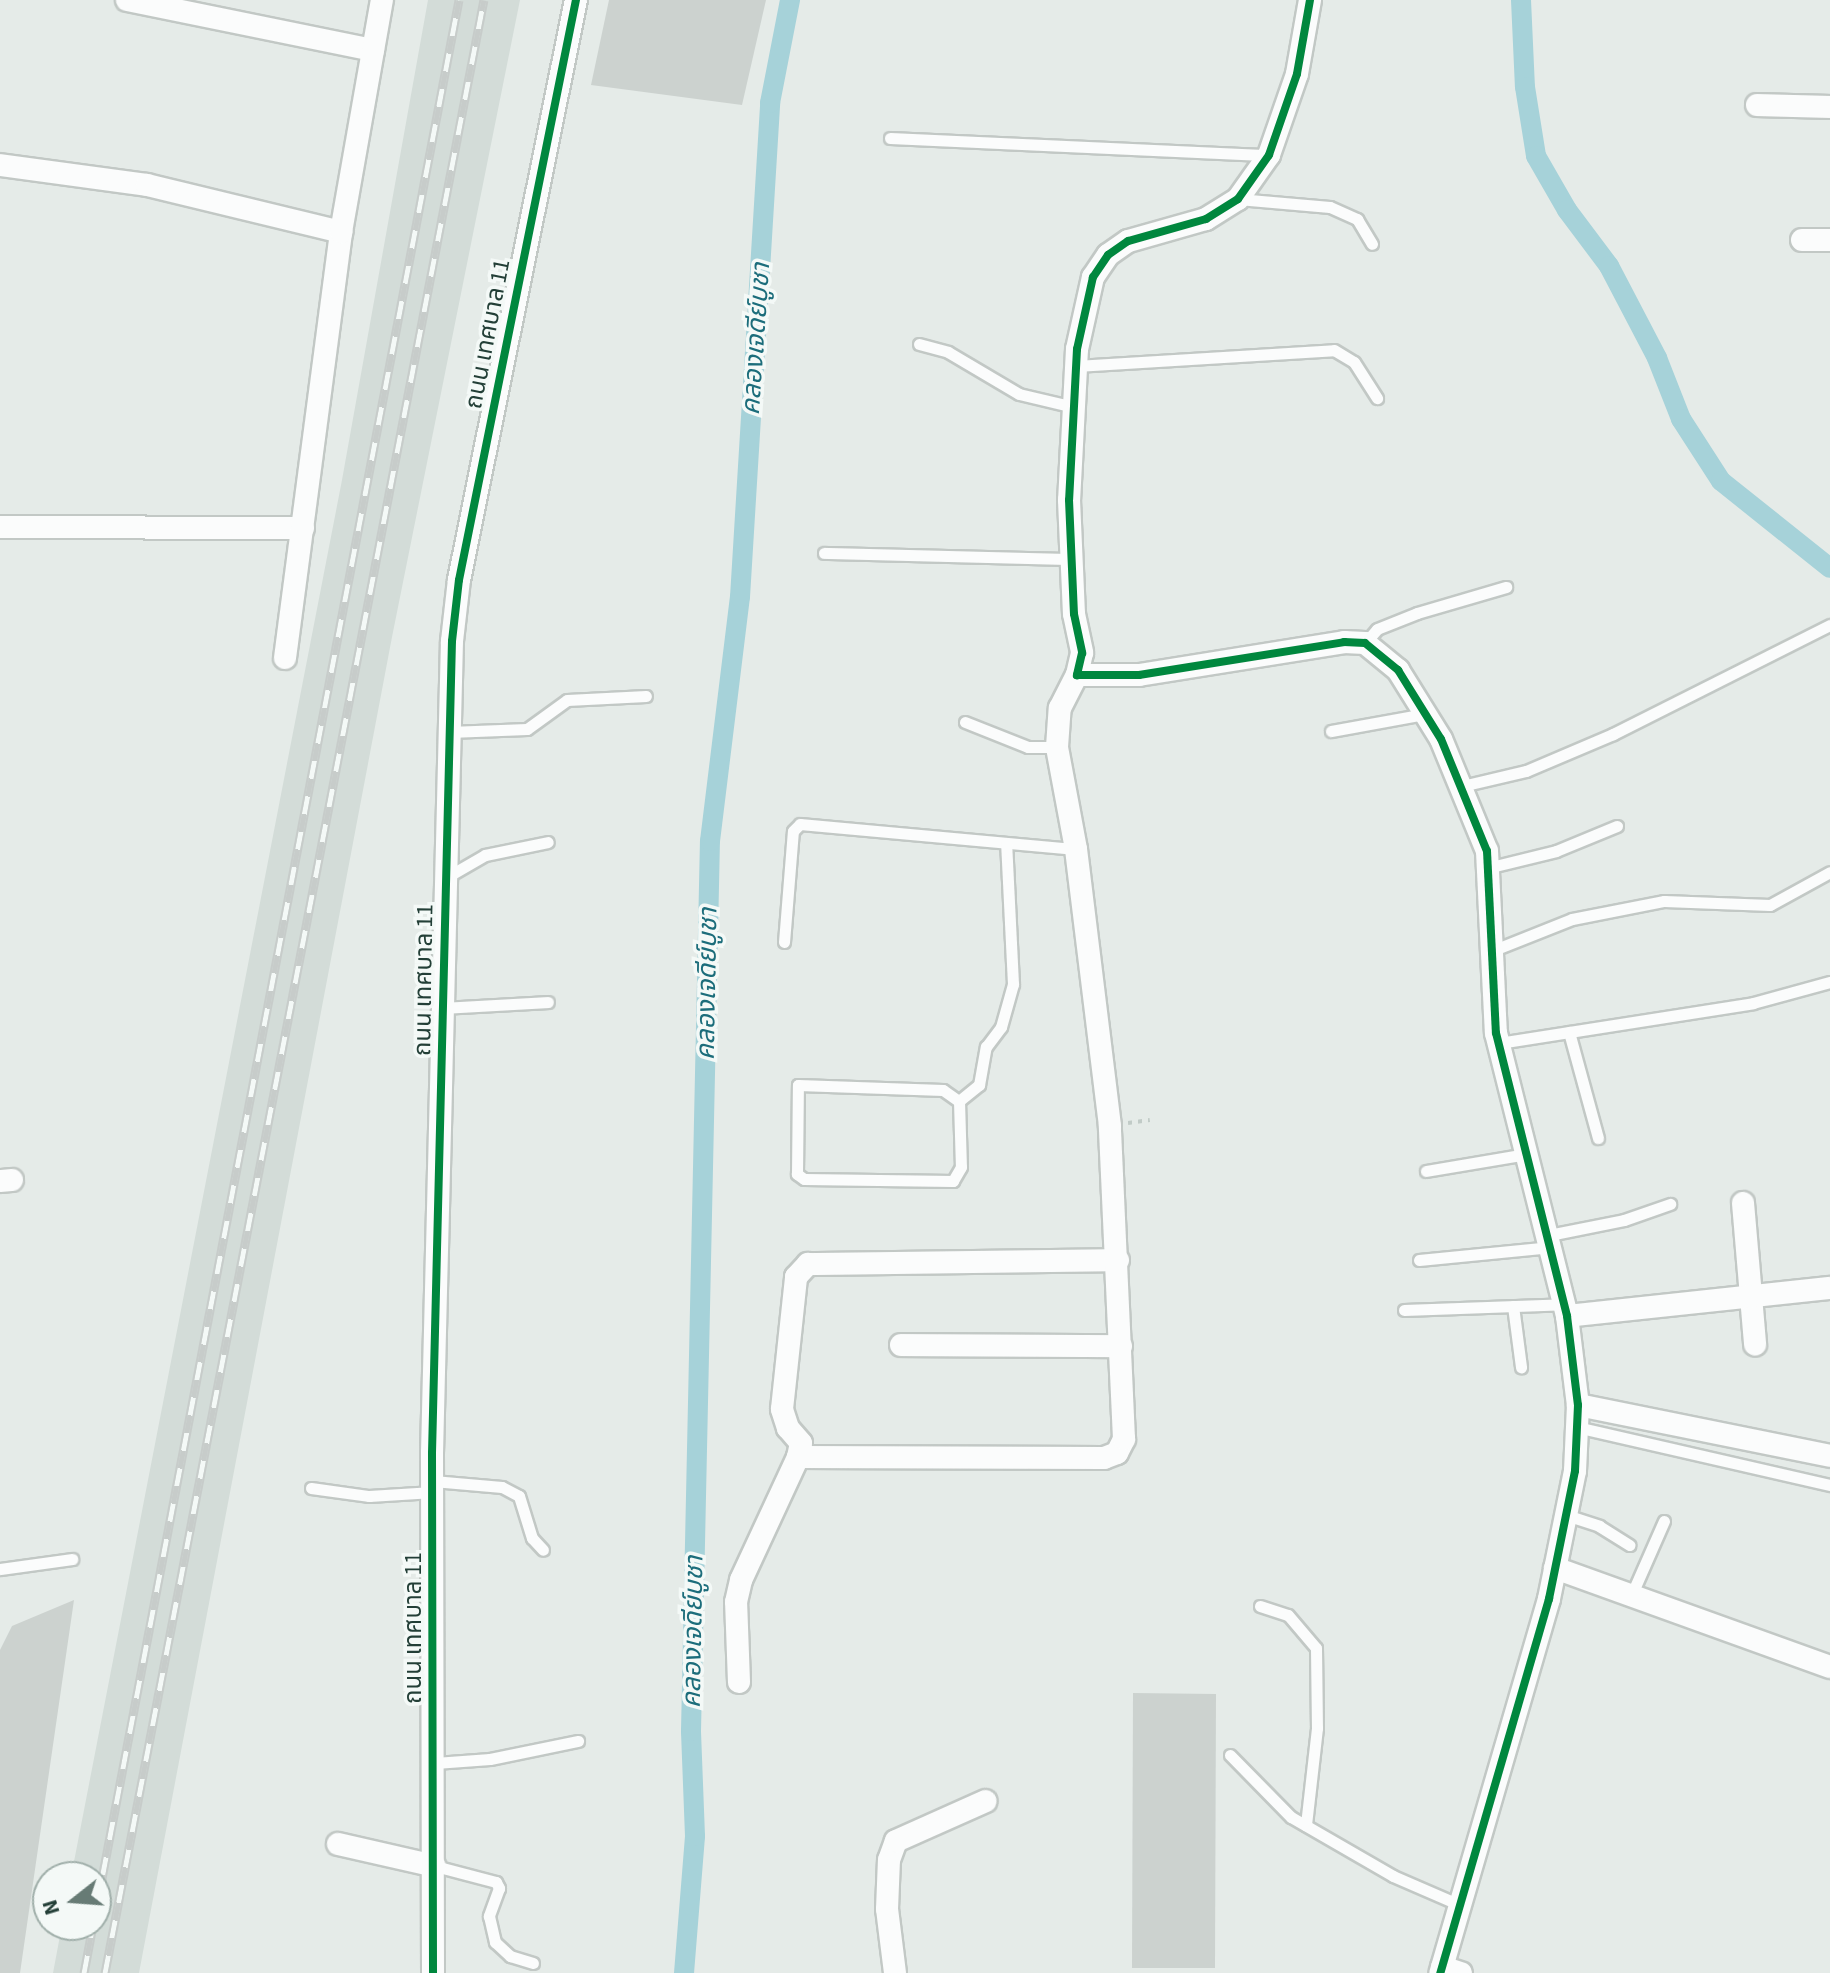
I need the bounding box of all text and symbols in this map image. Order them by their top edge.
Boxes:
street label: ถนน เทศบาล 11 [459,257,517,411]
water label: คลองเจดีย์บูชา [735,262,777,416]
street label: ถนน เทศบาล 11 [408,904,440,1056]
water label: คลองเจดีย์บูชา [690,908,724,1060]
street label: ถนน เทศบาล 11 [400,1552,428,1704]
water label: คลองเจดีย์บูชา [676,1556,710,1708]
north arrow [32,1861,112,1941]
text: N [34,1896,68,1919]

